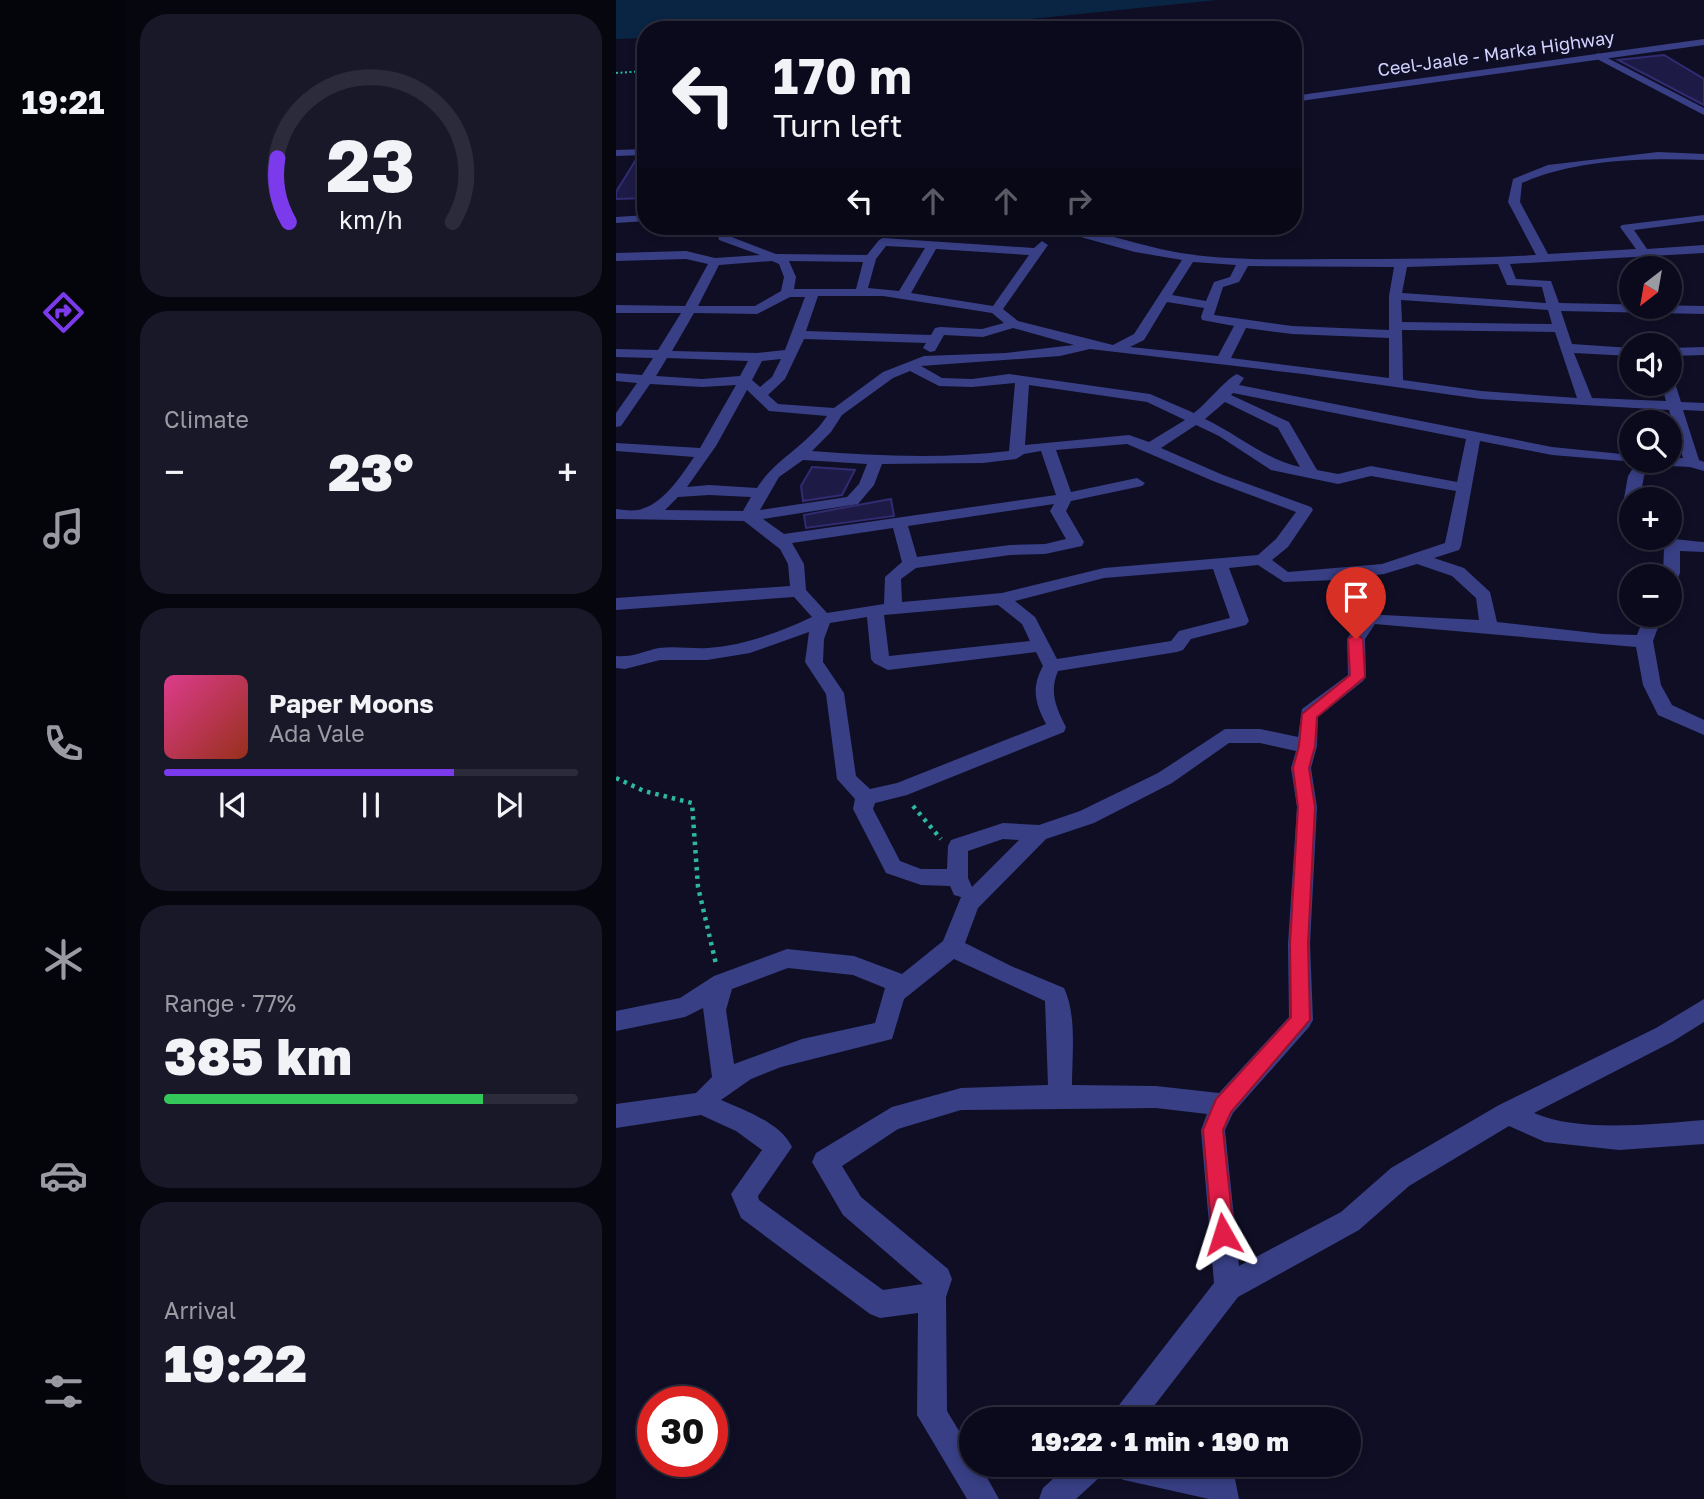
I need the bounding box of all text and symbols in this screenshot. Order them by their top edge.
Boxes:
street label: Ceel-Jaale - Marka Highway [1376,25,1616,81]
text: 170 m [773,46,912,105]
icon: left [658,49,749,140]
text: 19:21 [21,83,105,121]
text: Turn left [773,106,902,144]
text: 23 [327,121,415,208]
icon: left [841,182,879,220]
icon: ahead [914,182,952,220]
icon: ahead [987,182,1025,220]
icon: right [1060,182,1098,220]
text: km/h [339,203,403,234]
north arrow [1619,256,1682,318]
map controls [1619,256,1682,627]
icon: directions [39,288,88,337]
button: sound [1619,333,1682,396]
text: Climate [164,405,249,433]
button: search [1619,410,1682,473]
text: 23° [328,440,414,502]
text: − [164,449,185,494]
text: + [557,449,578,494]
button: + [1619,487,1682,550]
icon: music [39,504,88,553]
button: − [1619,564,1682,627]
pin [1326,567,1386,639]
icon: arrive [1337,578,1375,616]
text: Paper Moons [269,688,434,719]
icon: phone [39,719,88,768]
text: Ada Vale [269,719,365,747]
icon: previous [214,786,252,824]
icon: pause [352,786,390,824]
icon: next [490,786,528,824]
icon: climate [39,935,88,984]
text: Range · 77% [164,989,296,1017]
text: 385 km [164,1024,352,1086]
icon: car [39,1151,88,1200]
position arrow [1186,1197,1260,1271]
text: Arrival [164,1296,236,1324]
text: 19:22 [164,1331,307,1393]
icon: filters [39,1367,88,1416]
speed limit sign: 30 [637,1386,728,1477]
text: 19:22 · 1 min · 190 m [1031,1426,1289,1457]

